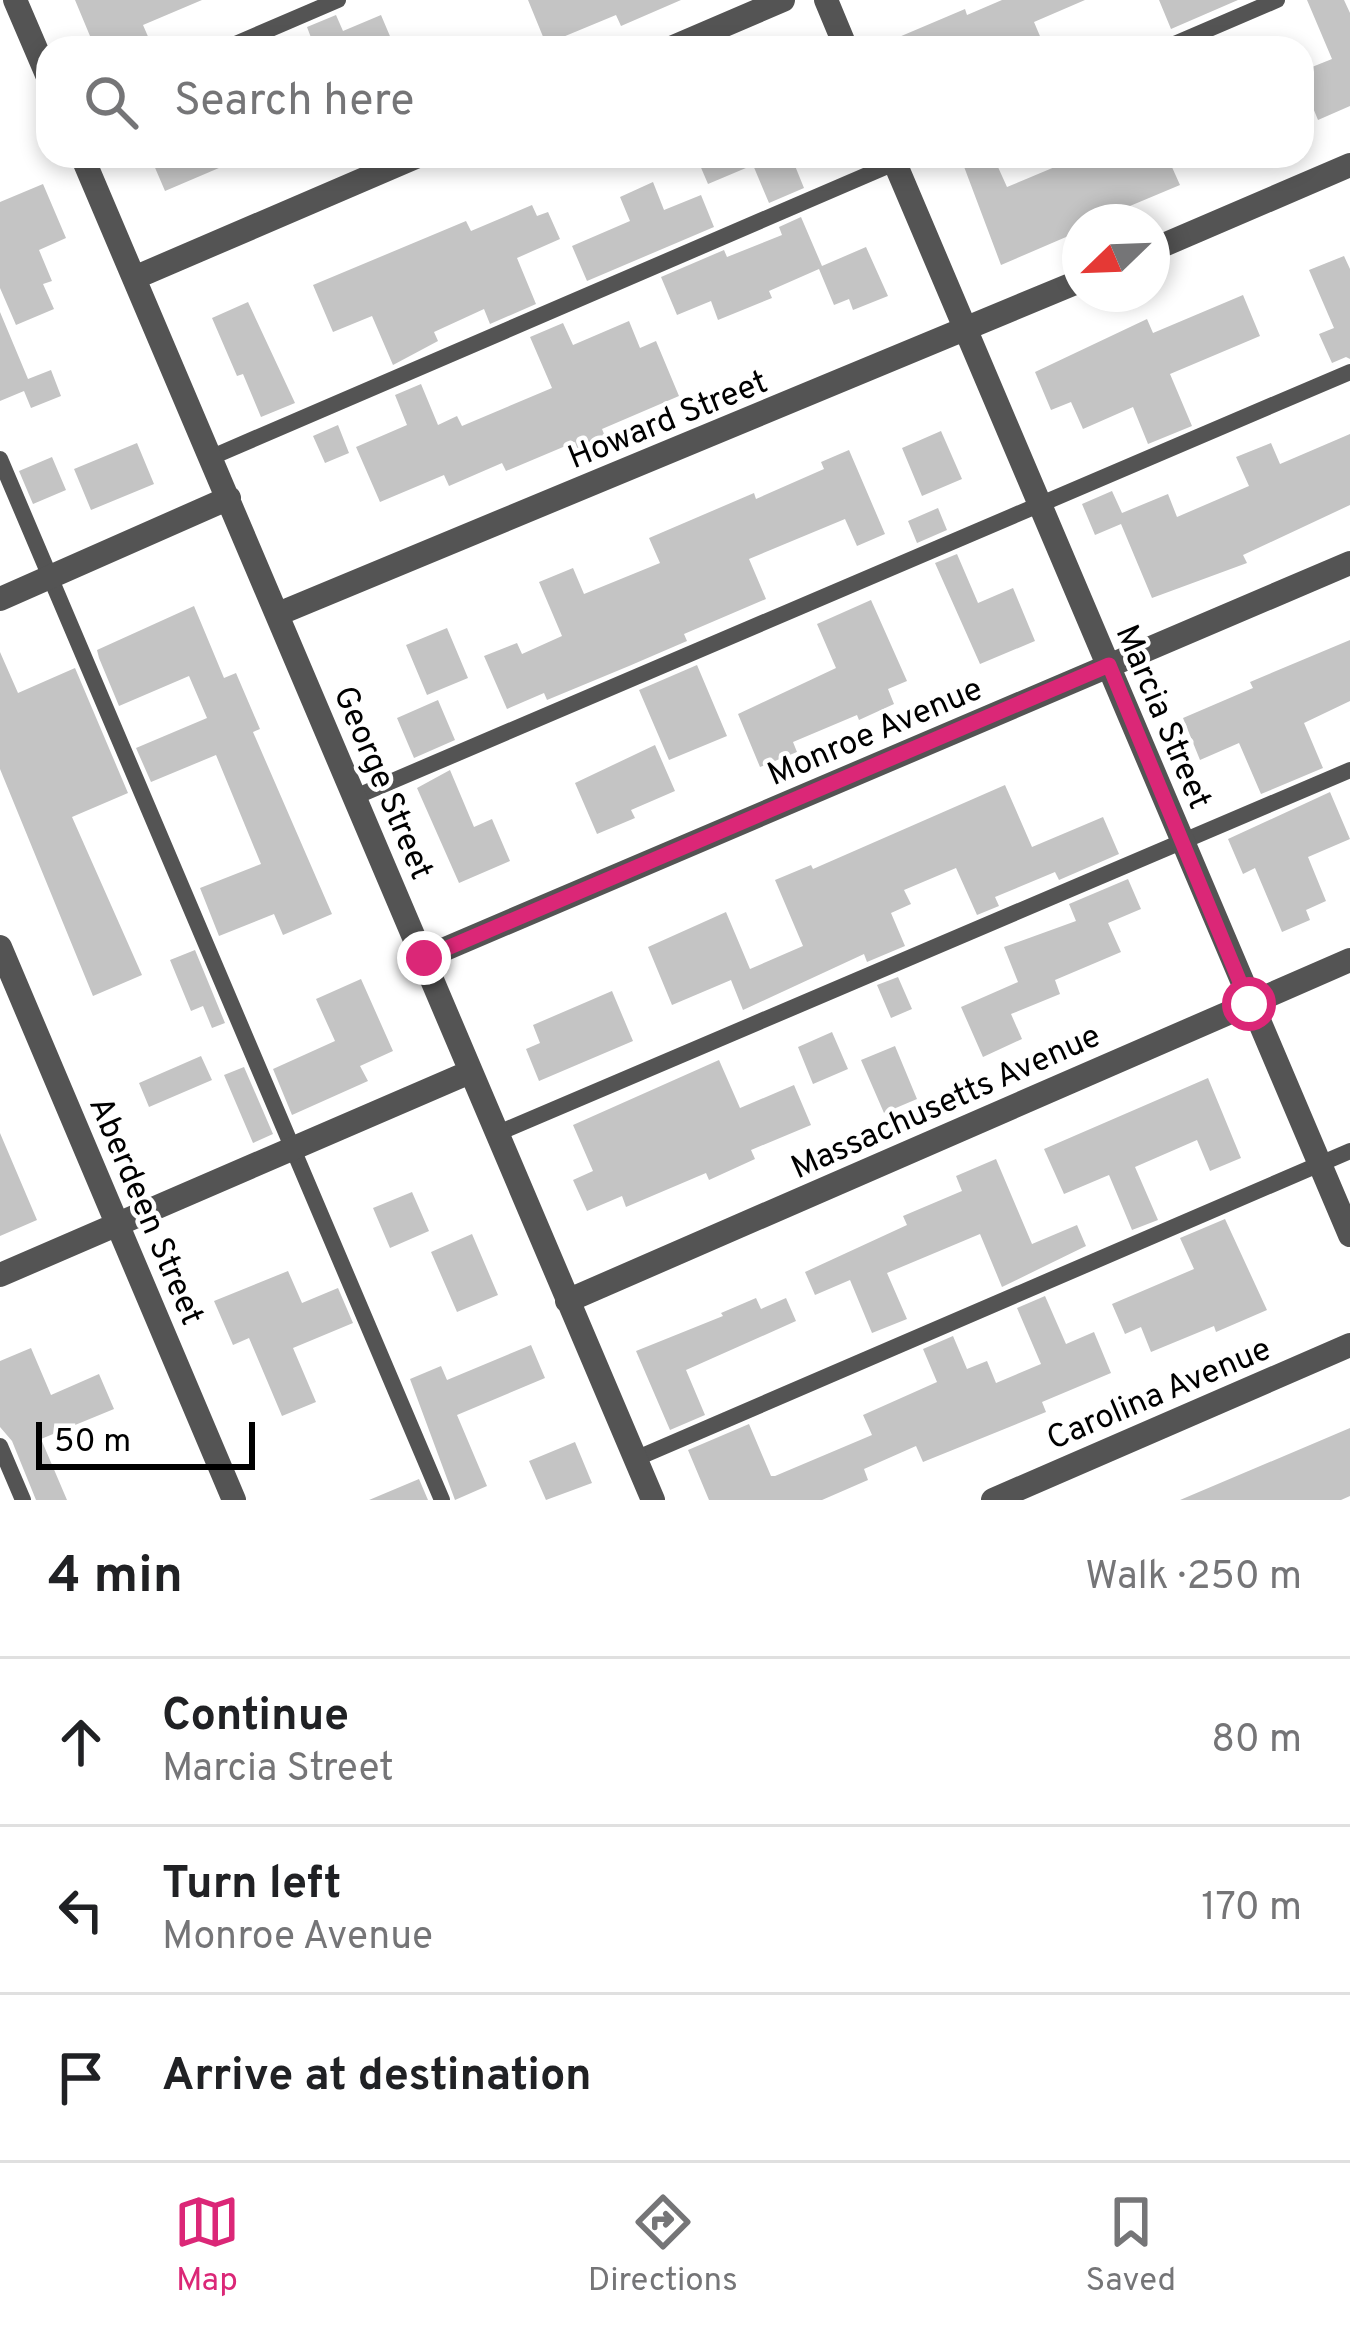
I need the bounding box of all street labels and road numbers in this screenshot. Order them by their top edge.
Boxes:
street label: Howard Street [563,363,774,481]
street label: Marcia Street [1104,619,1219,816]
street label: Monroe Avenue [762,670,989,798]
street label: George Street [322,681,441,887]
street label: Massachusetts Avenue [786,1017,1108,1191]
street label: Aberdeen Street [77,1091,211,1332]
street label: Carolina Avenue [1041,1330,1278,1462]

